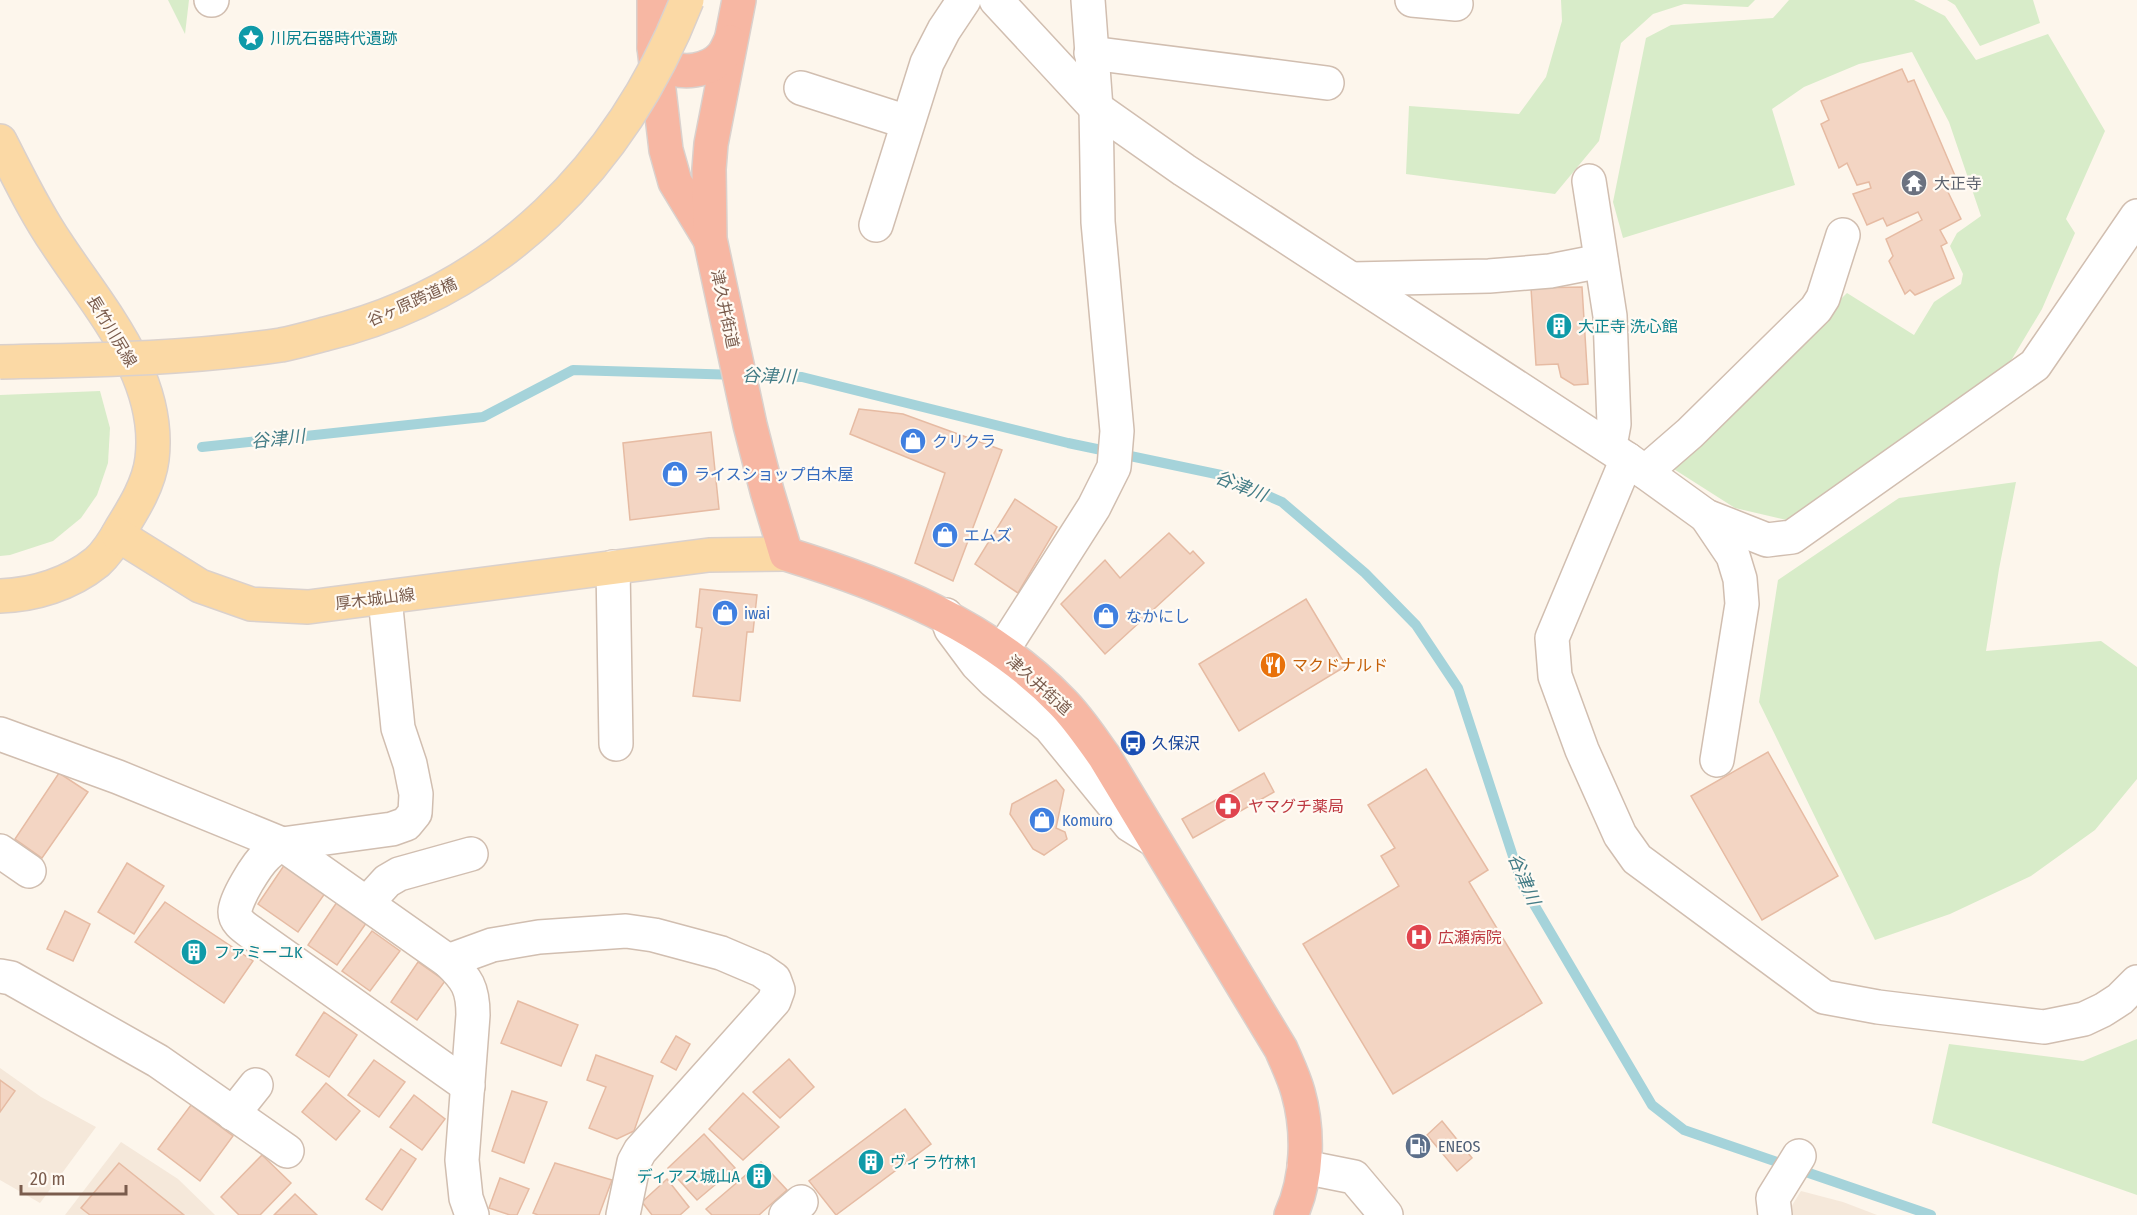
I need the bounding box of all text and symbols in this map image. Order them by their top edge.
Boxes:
place icon: 川尻石器時代遺跡 [236,23,266,53]
place label: 川尻石器時代遺跡 [270,29,398,48]
temple icon: 大正寺 [1899,168,1929,198]
place label: 大正寺 [1934,174,1982,193]
street label: 津久井街道 [707,268,743,350]
street label: 谷ヶ原跨道橋 [364,274,460,330]
street label: 長竹川尻線 [83,292,141,370]
building icon: 大正寺 洗心館 [1544,311,1574,341]
place label: 大正寺 洗心館 [1578,317,1678,336]
water label: 谷津川 [742,364,798,388]
water label: 谷津川 [250,425,308,453]
shop icon: クリクラ [898,426,928,456]
place label: クリクラ [932,432,996,451]
shop icon: ライスショップ白木屋 [660,459,690,489]
place label: ライスショップ白木屋 [694,465,854,484]
water label: 谷津川 [1212,466,1272,507]
shop icon: エムズ [930,520,960,550]
place label: エムズ [964,526,1012,545]
street label: 厚木城山線 [334,585,416,613]
shop icon: iwai [710,598,740,628]
shop icon: なかにし [1091,601,1121,631]
place label: iwai [744,604,770,623]
place label: なかにし [1126,607,1190,626]
restaurant icon: マクドナルド [1258,650,1288,680]
street label: 津久井街道 [1003,651,1075,719]
place label: マクドナルド [1292,656,1388,675]
bus stop icon: 久保沢 [1118,728,1148,758]
place label: 久保沢 [1152,734,1200,753]
pharmacy icon: ヤマグチ薬局 [1213,791,1243,821]
place label: ヤマグチ薬局 [1248,797,1344,816]
shop icon: Komuro [1027,805,1057,835]
place label: Komuro [1062,811,1113,830]
water label: 谷津川 [1503,850,1545,910]
hospital icon: 広瀬病院 [1404,922,1434,952]
place label: 広瀬病院 [1438,928,1502,947]
building icon: ファミーユK [179,937,209,967]
place label: ファミーユK [214,943,303,962]
fuel station icon: ENEOS [1403,1131,1433,1161]
place label: ENEOS [1438,1137,1481,1156]
building icon: ヴィラ竹林1 [856,1147,886,1177]
place label: ヴィラ竹林1 [890,1153,976,1172]
scale bar [21,1158,126,1196]
building icon: ディアス城山A [744,1161,774,1191]
place label: ディアス城山A [637,1167,741,1186]
text: 20 m [30,1168,65,1190]

